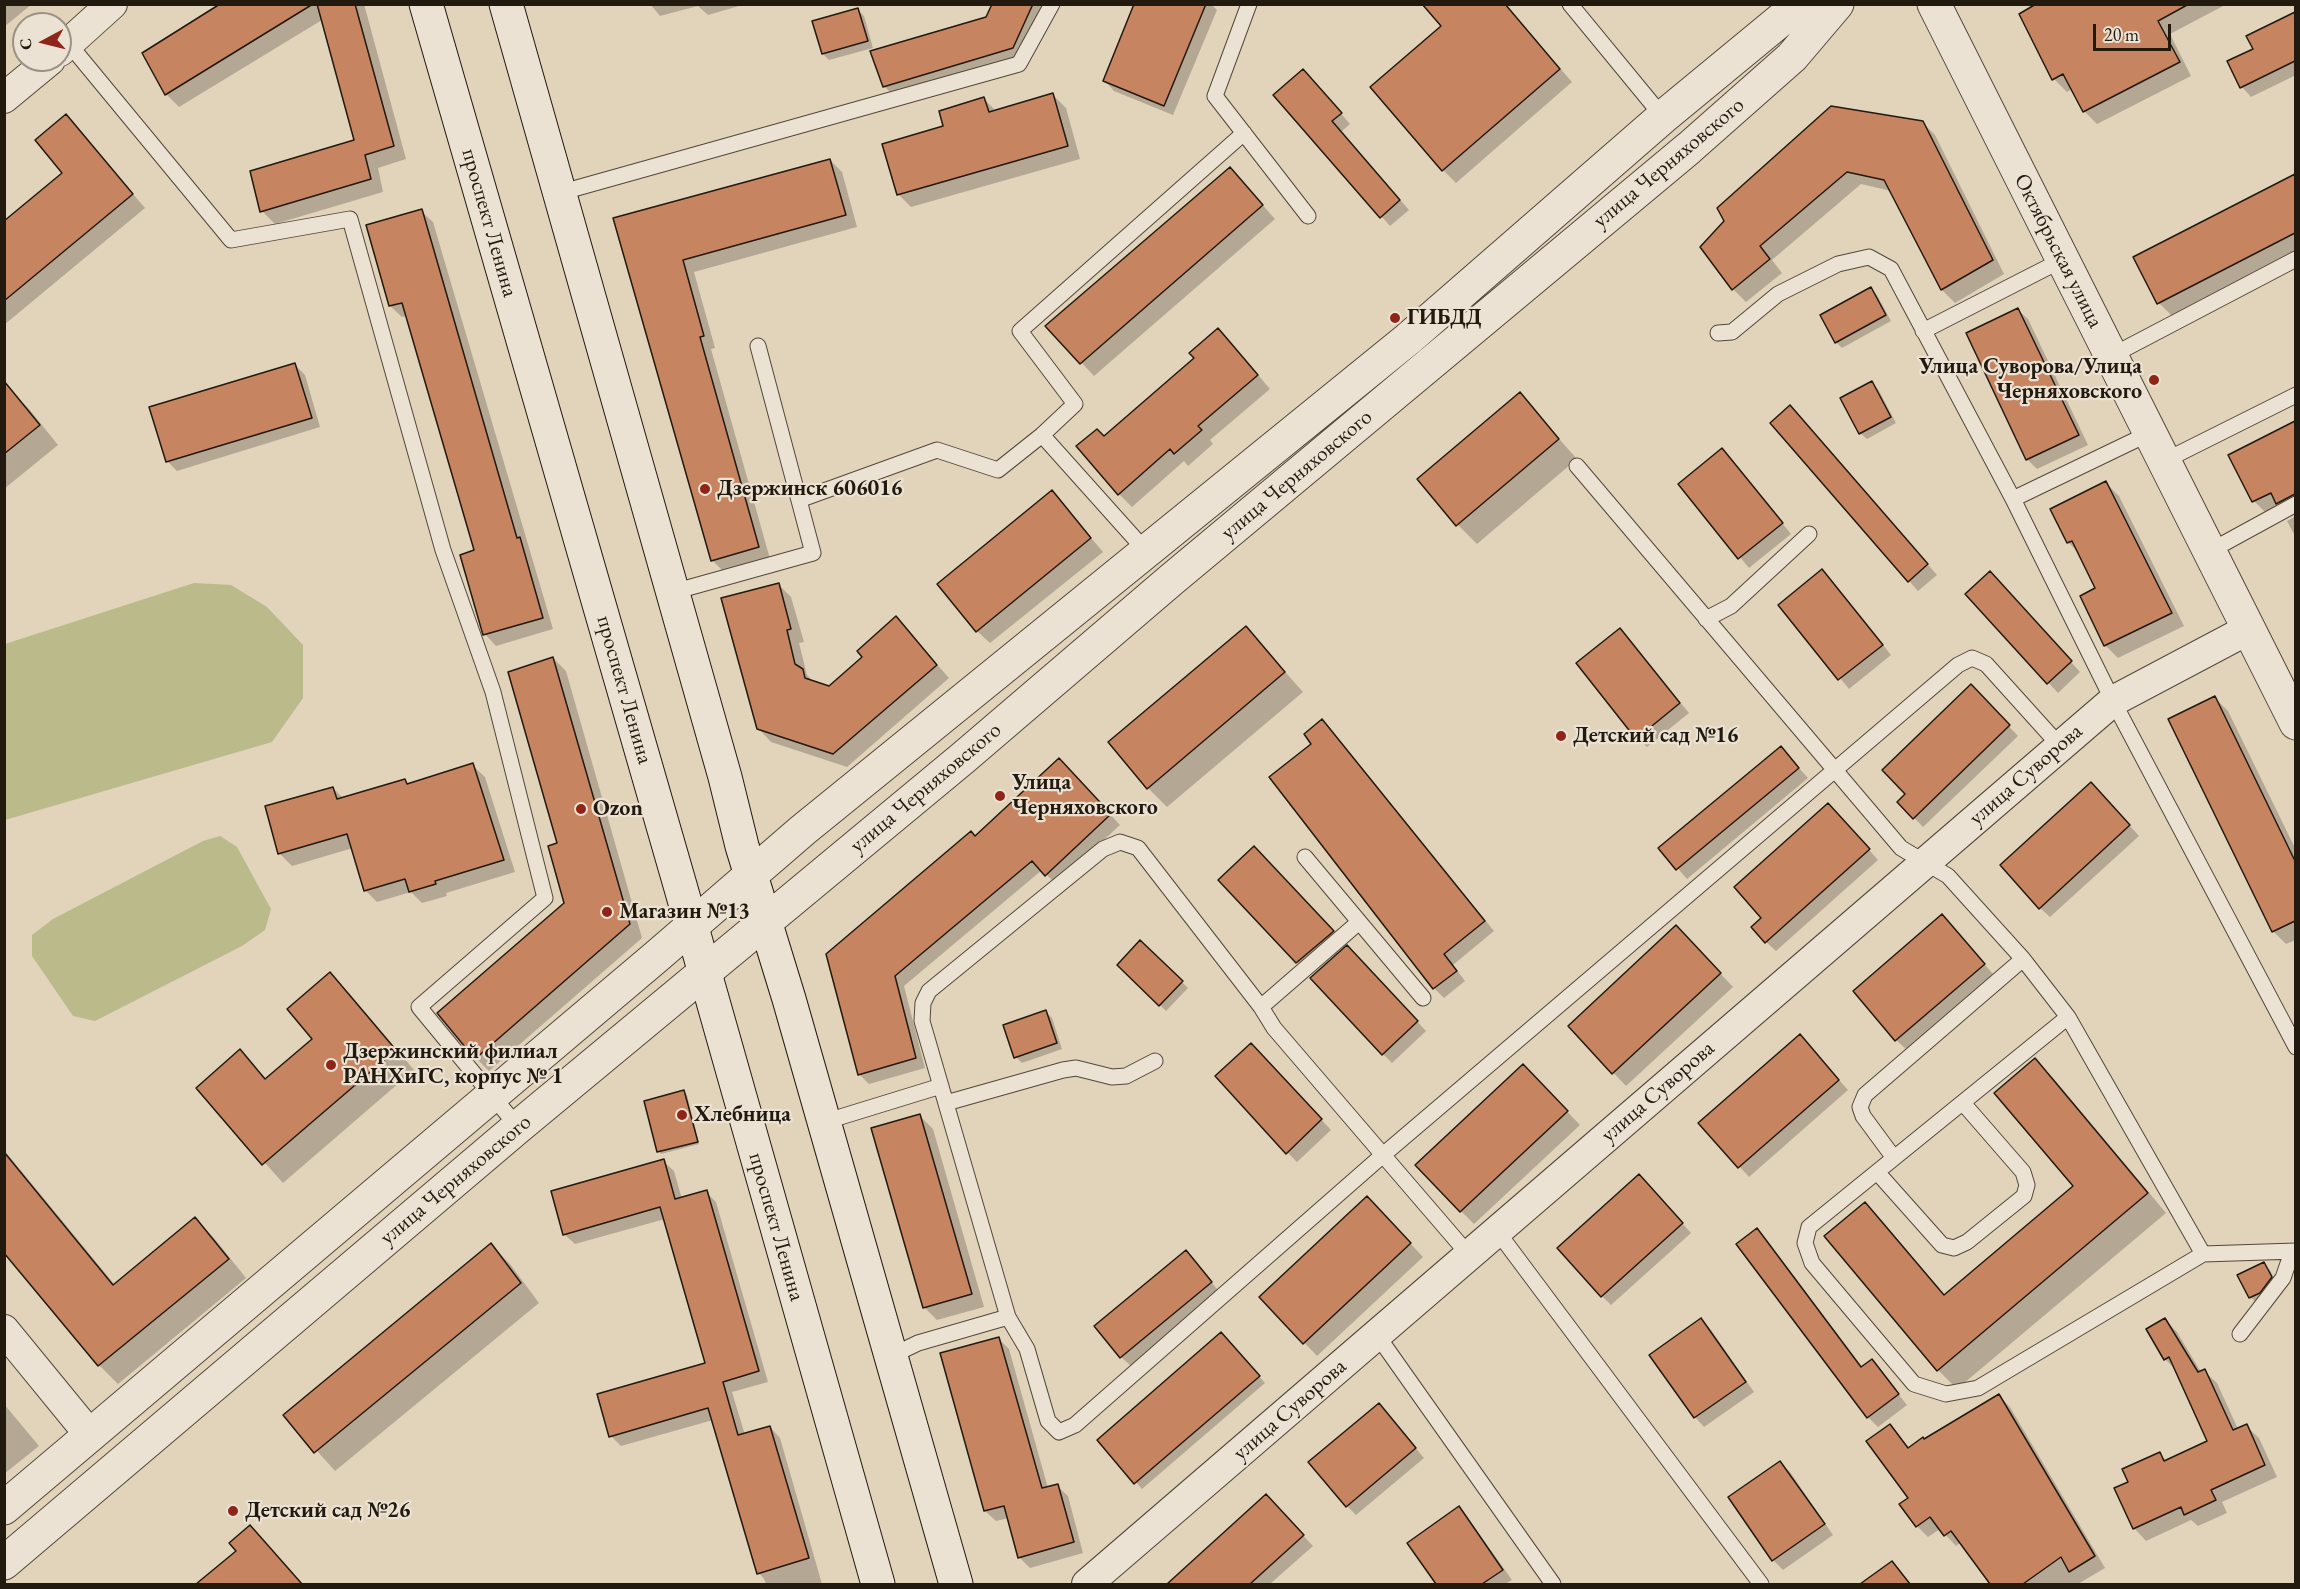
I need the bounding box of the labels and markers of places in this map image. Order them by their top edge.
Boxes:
place label: ГИБДД [1407,305,1482,331]
marker: ГИБДД [1388,311,1402,325]
place label: Улица Суворова/Улица Черняховского [1919,354,2142,406]
marker: Улица Суворова/Улица Черняховского [2147,373,2161,387]
place label: Дзержинск 606016 [717,476,902,502]
marker: Дзержинск 606016 [698,482,712,496]
place label: Детский сад №16 [1573,723,1738,749]
marker: Детский сад №16 [1554,729,1568,743]
place label: Улица Черняховского [1012,770,1158,822]
marker: Улица Черняховского [993,789,1007,803]
place label: Ozon [593,796,643,822]
marker: Ozon [574,802,588,816]
place label: Магазин №13 [619,899,750,925]
marker: Магазин №13 [600,905,614,919]
place label: Дзержинский филиал РАНХиГС, корпус № 1 [343,1039,563,1090]
marker: Дзержинский филиал РАНХиГС, корпус № 1 [324,1058,338,1072]
place label: Хлебница [694,1102,791,1128]
marker: Хлебница [675,1108,689,1122]
place label: Детский сад №26 [245,1498,410,1524]
marker: Детский сад №26 [226,1504,240,1518]

